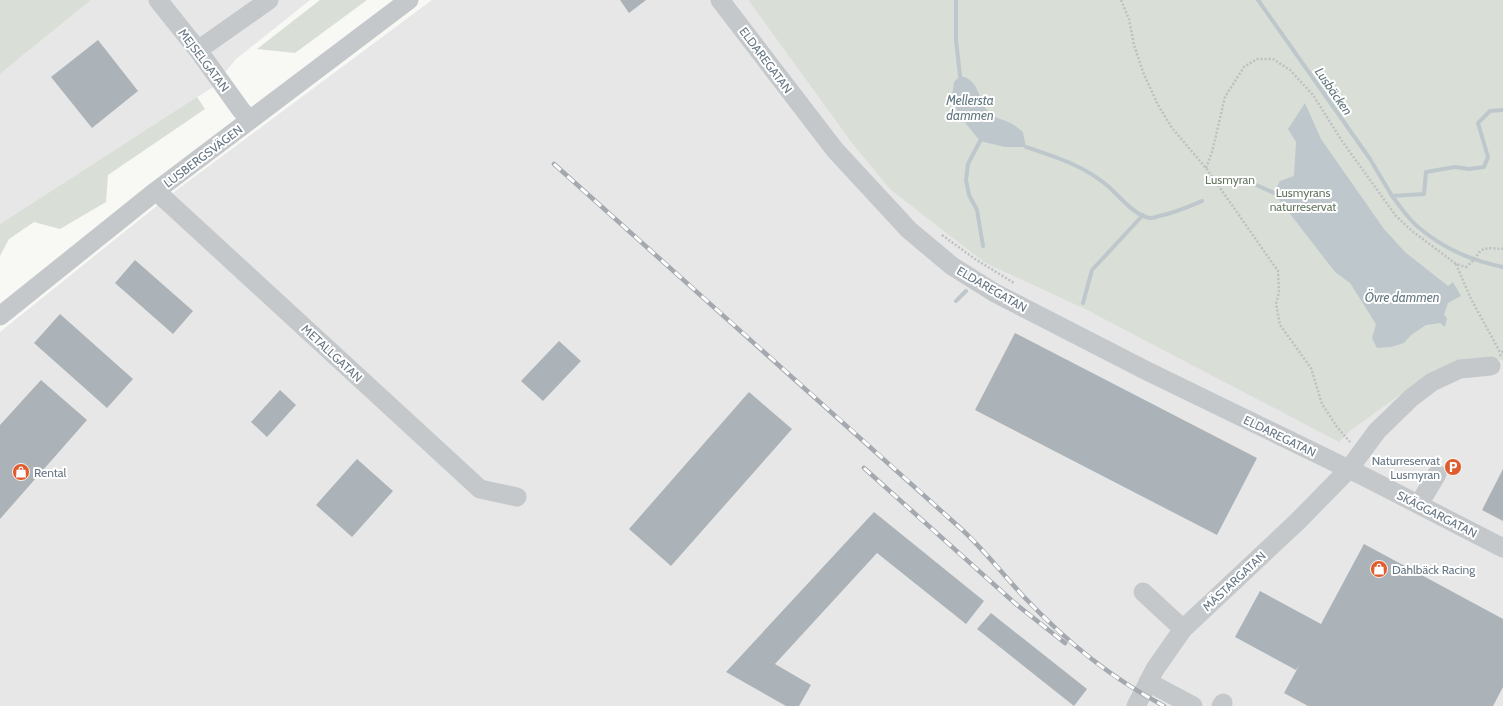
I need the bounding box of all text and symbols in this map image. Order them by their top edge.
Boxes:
street label: ELDAREGATAN [736,24,796,96]
street label: MEJSELGATAN [175,25,233,95]
water label: Lusbäcken [1312,64,1356,118]
water label: Mellersta dammen [945,92,994,123]
street label: LUSBERGSVÄGEN [161,121,245,191]
park label: Lusmyran [1205,172,1255,187]
park label: Lusmyrans naturreservat [1270,185,1336,214]
street label: ELDAREGATAN [954,263,1030,315]
water label: Övre dammen [1365,289,1439,305]
street label: METALLGATAN [299,321,365,385]
street label: ELDAREGATAN [1241,412,1319,460]
place label: Naturreservat Lusmyran [1372,453,1440,482]
parking icon: Naturreservat Lusmyran [1443,457,1463,477]
shop icon: Rental [11,462,31,482]
place label: Rental [34,465,67,480]
street label: SKÄGGARGATAN [1394,487,1480,541]
street label: MÄSTARGATAN [1199,548,1269,614]
shop icon: Dahlbäck Racing [1369,559,1389,579]
place label: Dahlbäck Racing [1392,562,1476,577]

